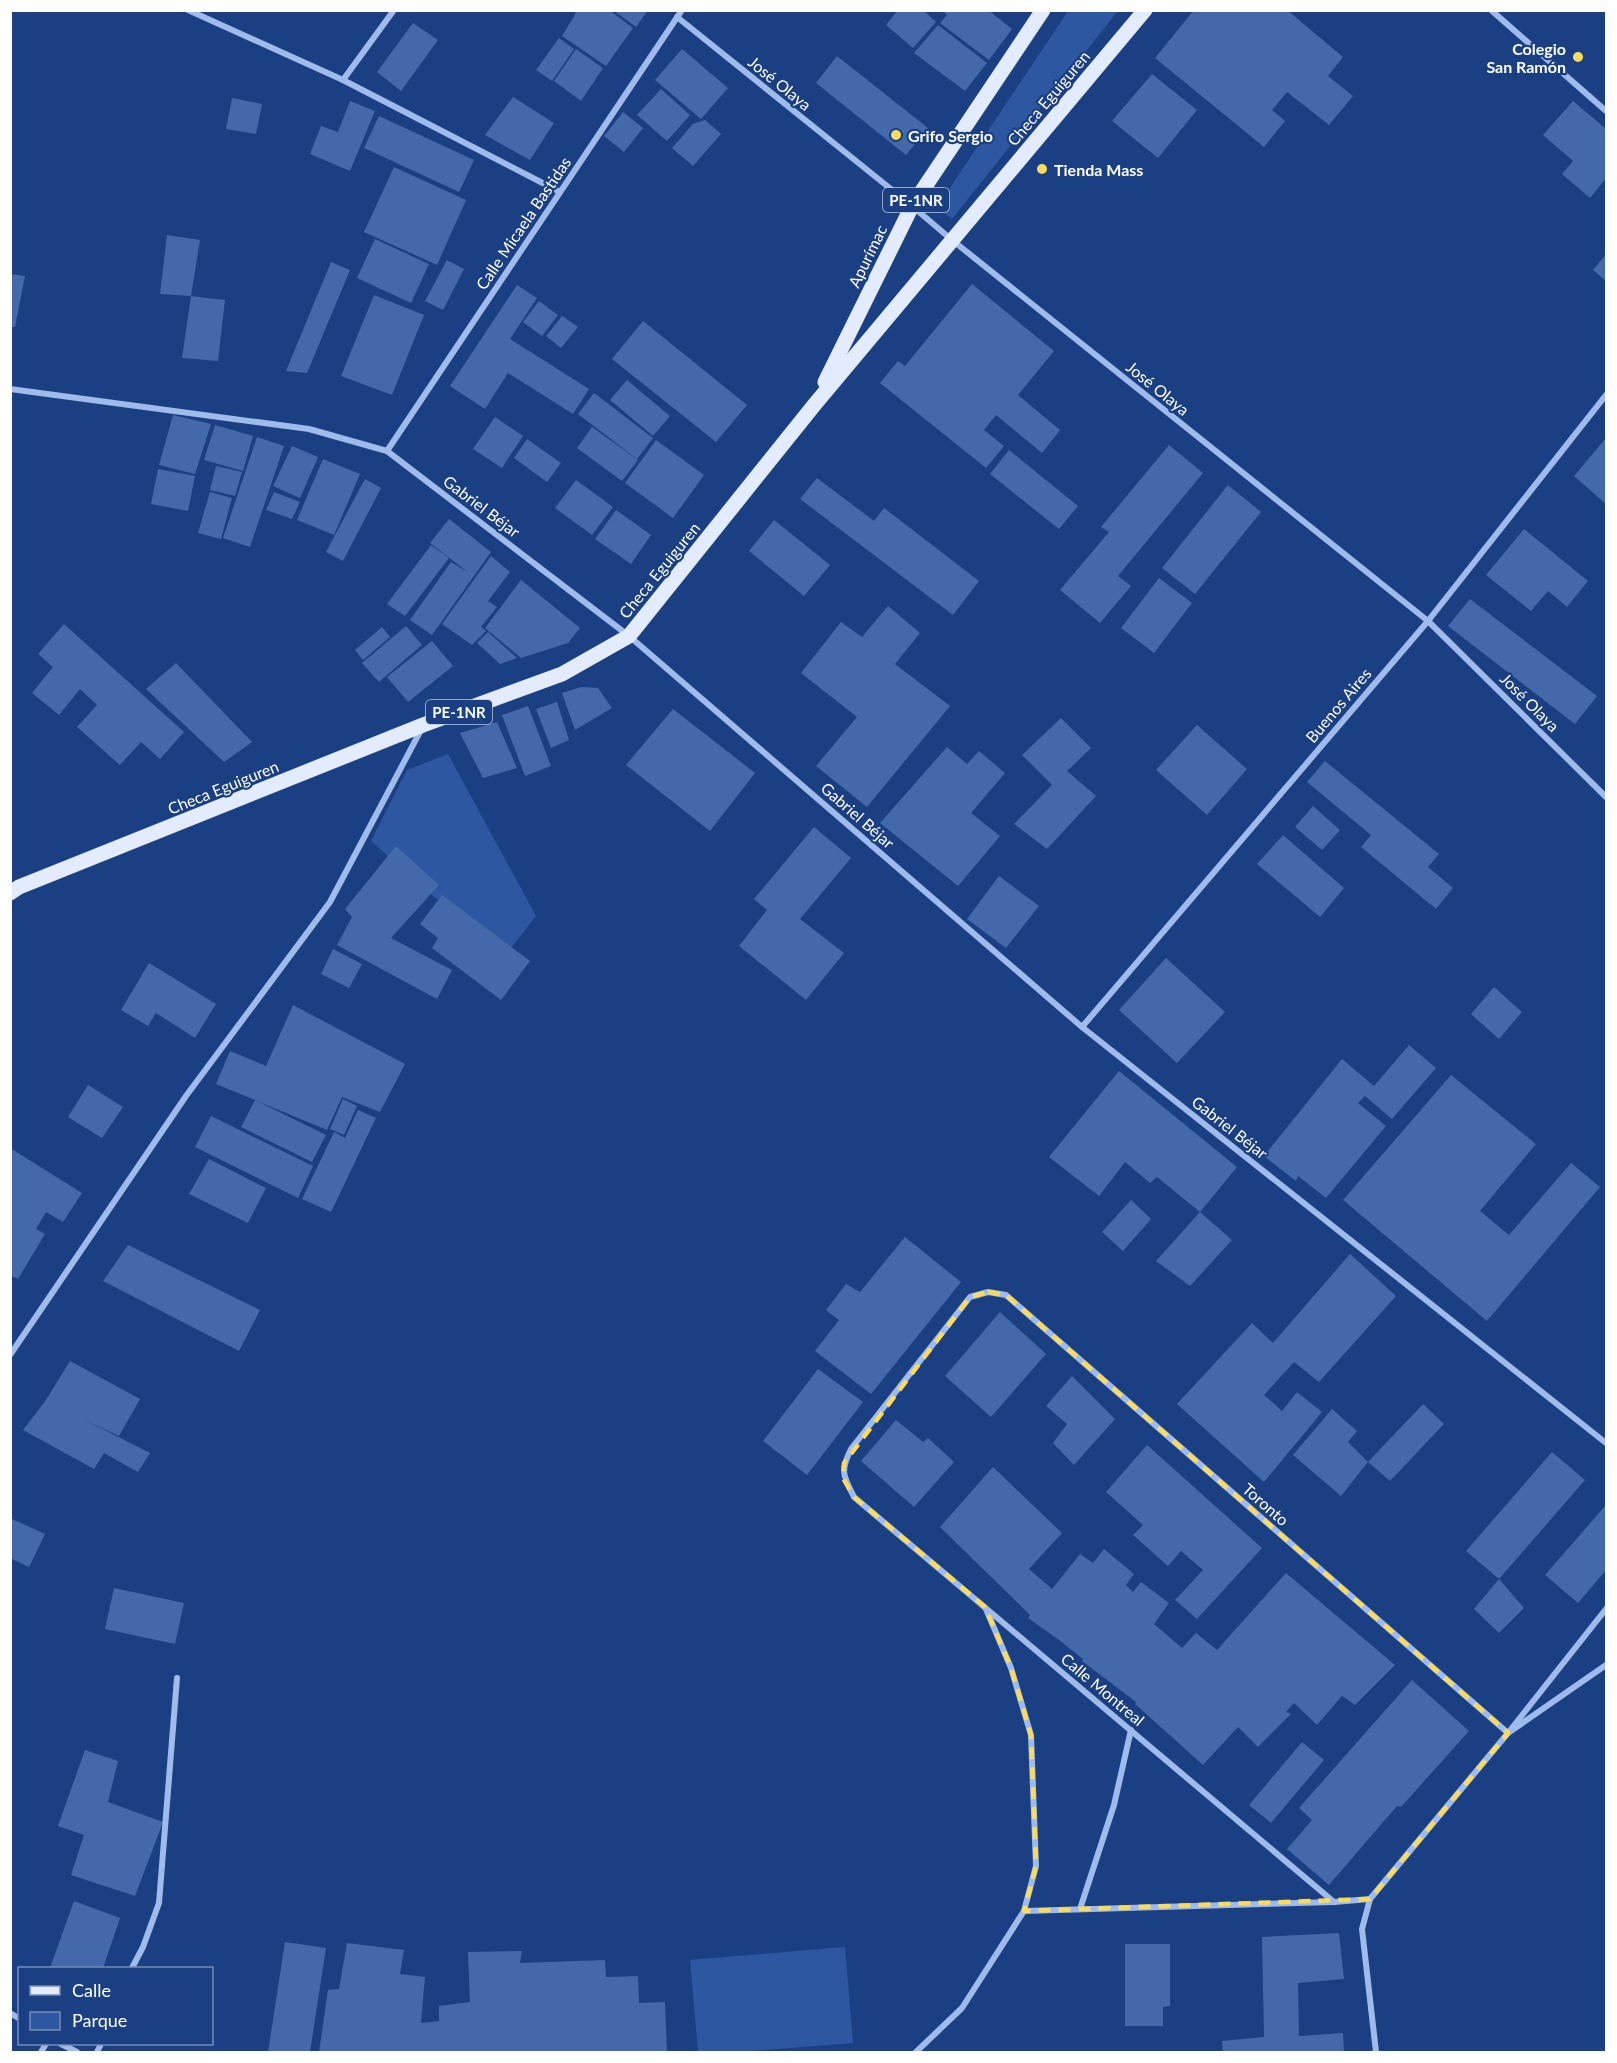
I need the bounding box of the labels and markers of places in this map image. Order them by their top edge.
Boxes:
place label: Colegio San Ramón [1486,39,1566,76]
marker: Colegio San Ramón [1571,50,1585,64]
place label: Grifo Sergio [908,126,993,145]
marker: Grifo Sergio [889,128,903,142]
place label: Tienda Mass [1054,160,1143,179]
marker: Tienda Mass [1035,162,1049,176]

